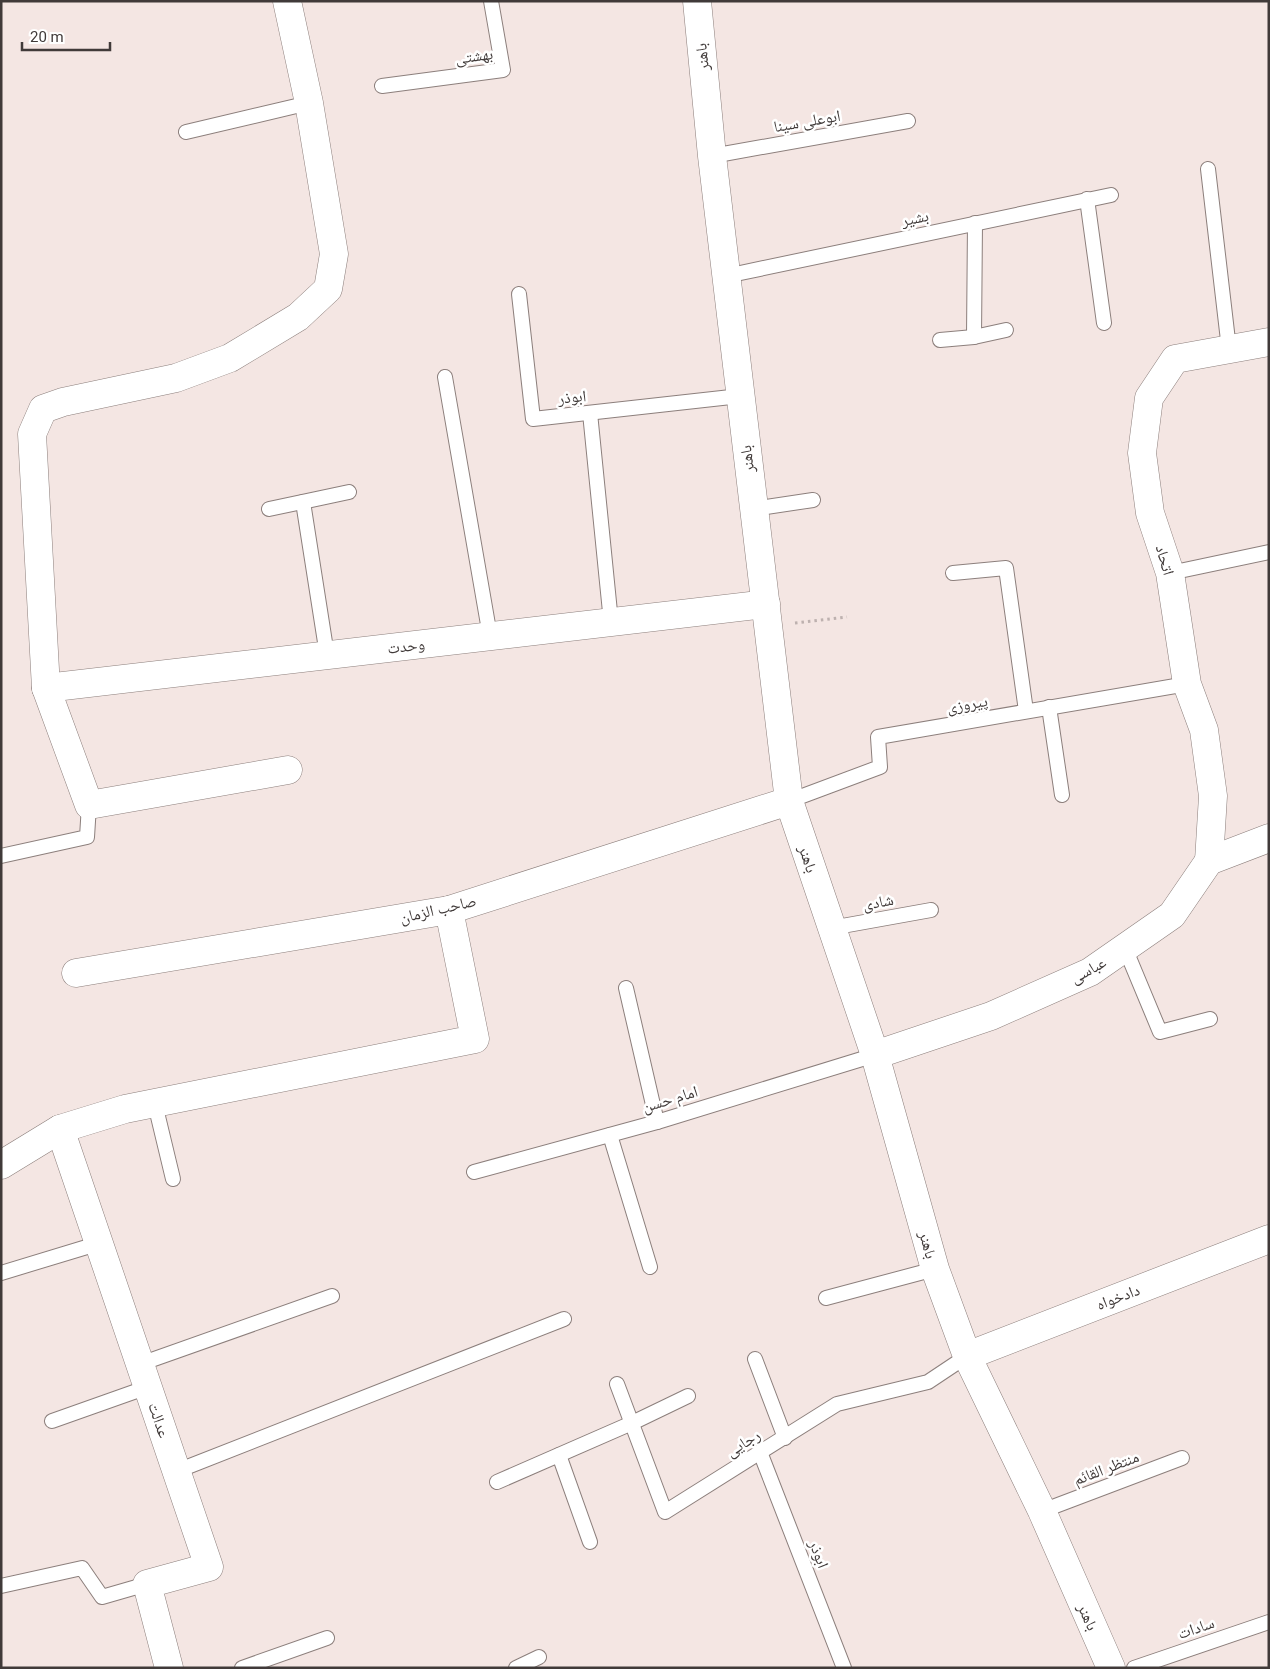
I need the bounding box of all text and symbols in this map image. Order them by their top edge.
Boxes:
scale bar [22,20,110,52]
text: 20 m [30,28,64,46]
street label: باهنر [691,42,713,73]
street label: بهشتی [454,44,494,69]
street label: ابوعلی سینا [772,106,842,137]
street label: بشیر [899,206,930,230]
street label: ابوذر [556,386,587,408]
street label: باهنر [736,444,758,475]
street label: اتحاد [1152,543,1178,577]
street label: وحدت [386,634,426,658]
street label: پیروزی [945,691,989,718]
street label: باهنر [794,842,821,875]
street label: شادی [861,890,895,915]
street label: صاحب الزمان [398,891,478,928]
street label: عباسی [1067,952,1110,988]
street label: امام حسن [640,1082,700,1117]
street label: باهنر [915,1228,941,1261]
street label: دادخواه [1094,1280,1142,1314]
street label: عدالت [144,1400,174,1440]
street label: رجایی [722,1425,764,1462]
street label: منتظر القائم [1071,1447,1142,1490]
street label: ابوذر [805,1536,833,1571]
street label: باهنر [1073,1600,1102,1634]
street label: سادات [1175,1613,1217,1643]

